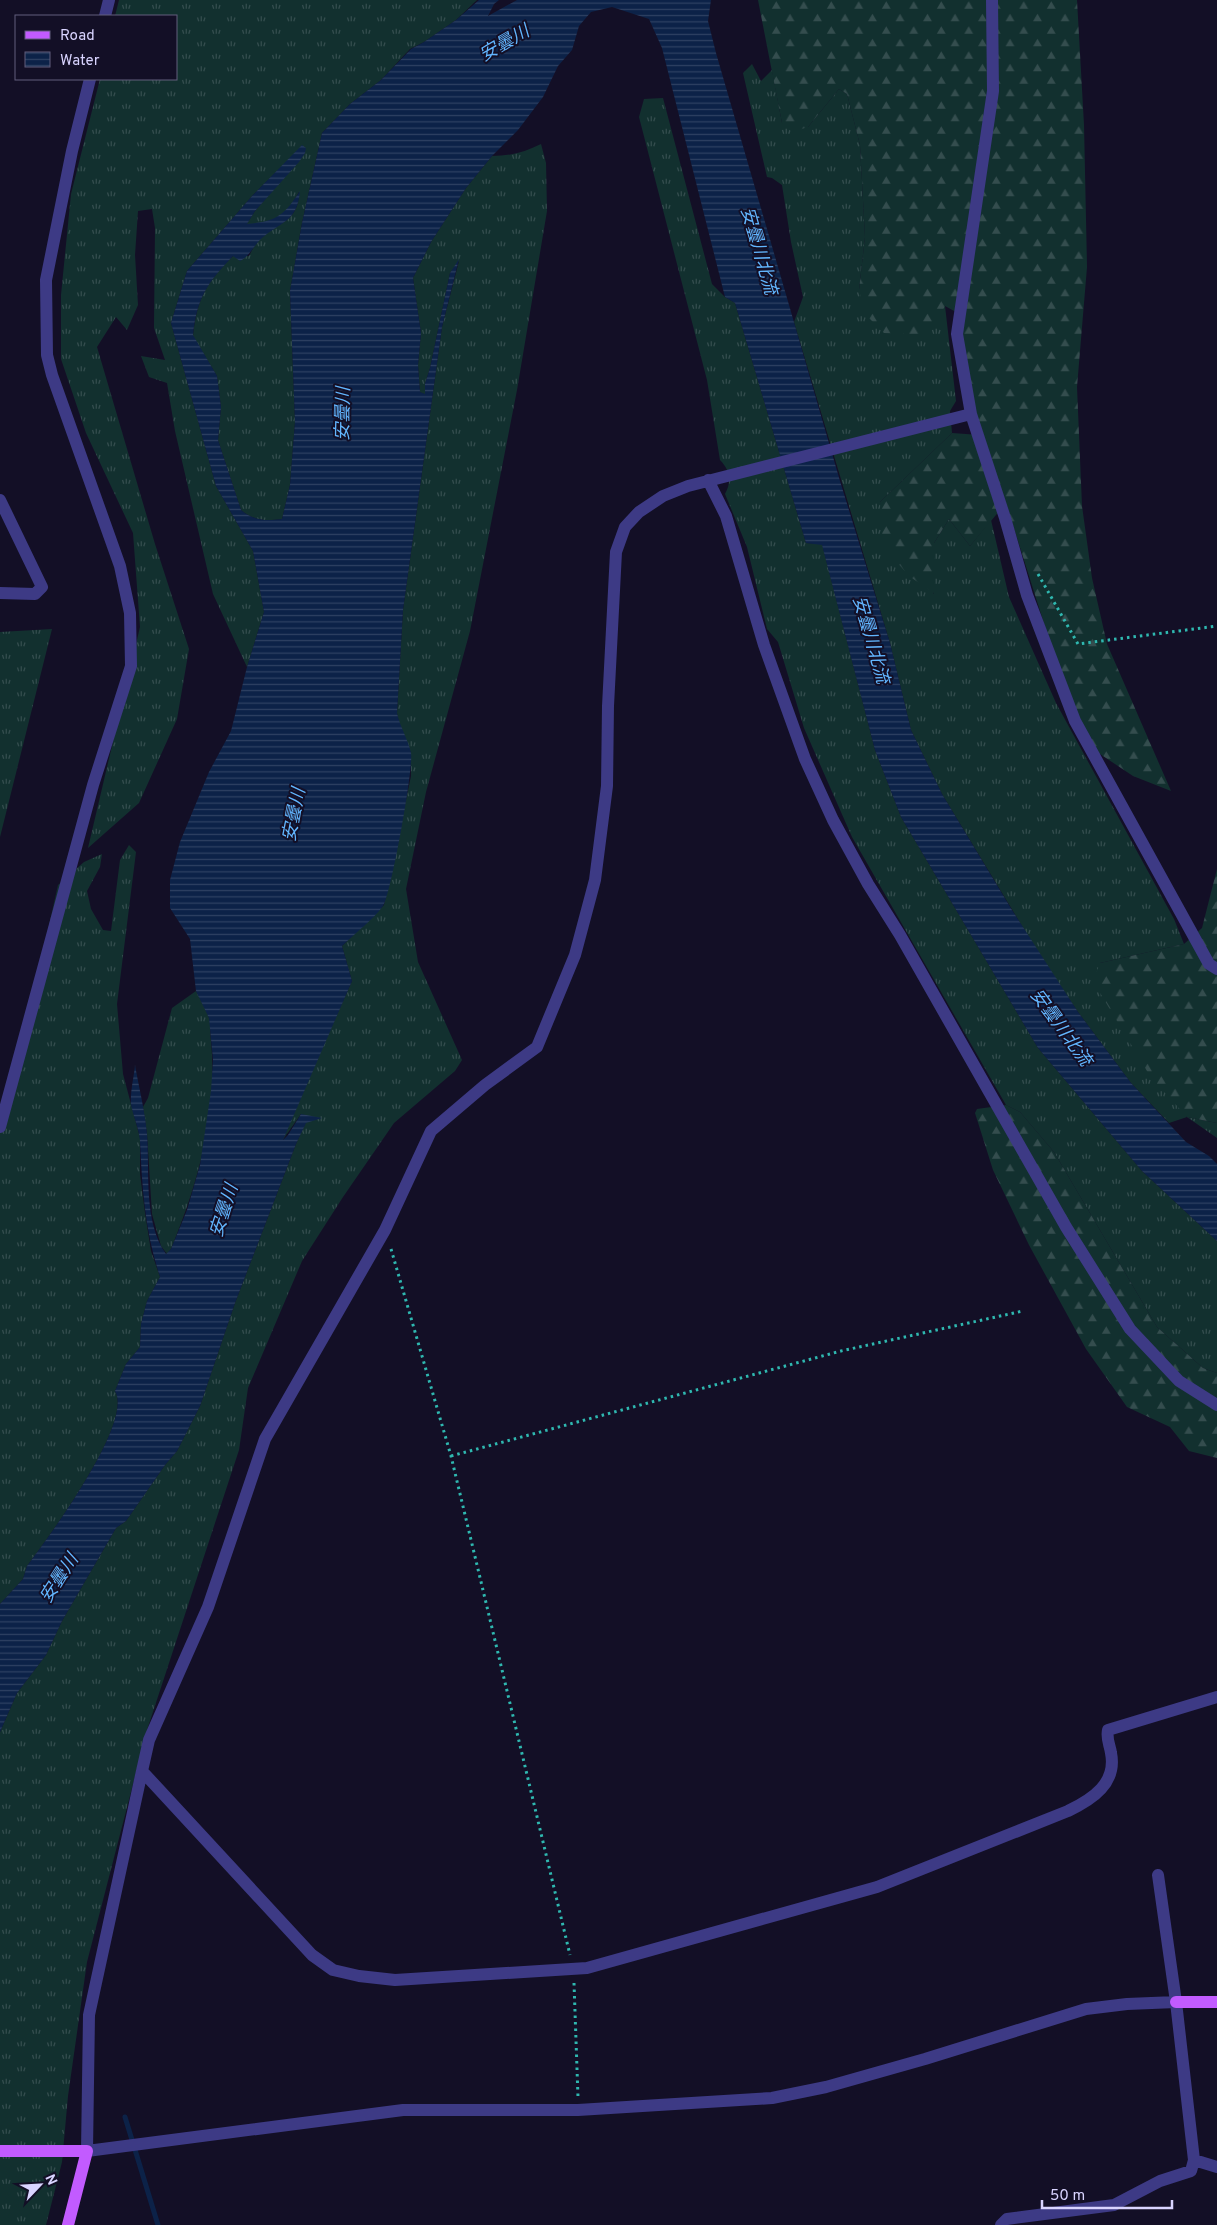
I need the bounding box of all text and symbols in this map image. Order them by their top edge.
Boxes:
legend [15,15,178,80]
water label: 安曇川 [476,20,536,67]
text: Road [60,27,95,46]
text: Water [60,52,100,71]
water label: 安曇川北流 [735,205,782,300]
water label: 安曇川 [332,385,356,441]
water label: 安曇川北流 [847,594,894,689]
water label: 安曇川 [279,784,312,844]
water label: 安曇川北流 [1024,985,1098,1074]
water label: 安曇川 [206,1180,245,1240]
water label: 安曇川 [36,1548,85,1608]
north arrow [15,2160,65,2210]
text: N [41,2172,60,2188]
scale bar [1042,2178,1172,2210]
text: 50 m [1050,2187,1085,2206]

